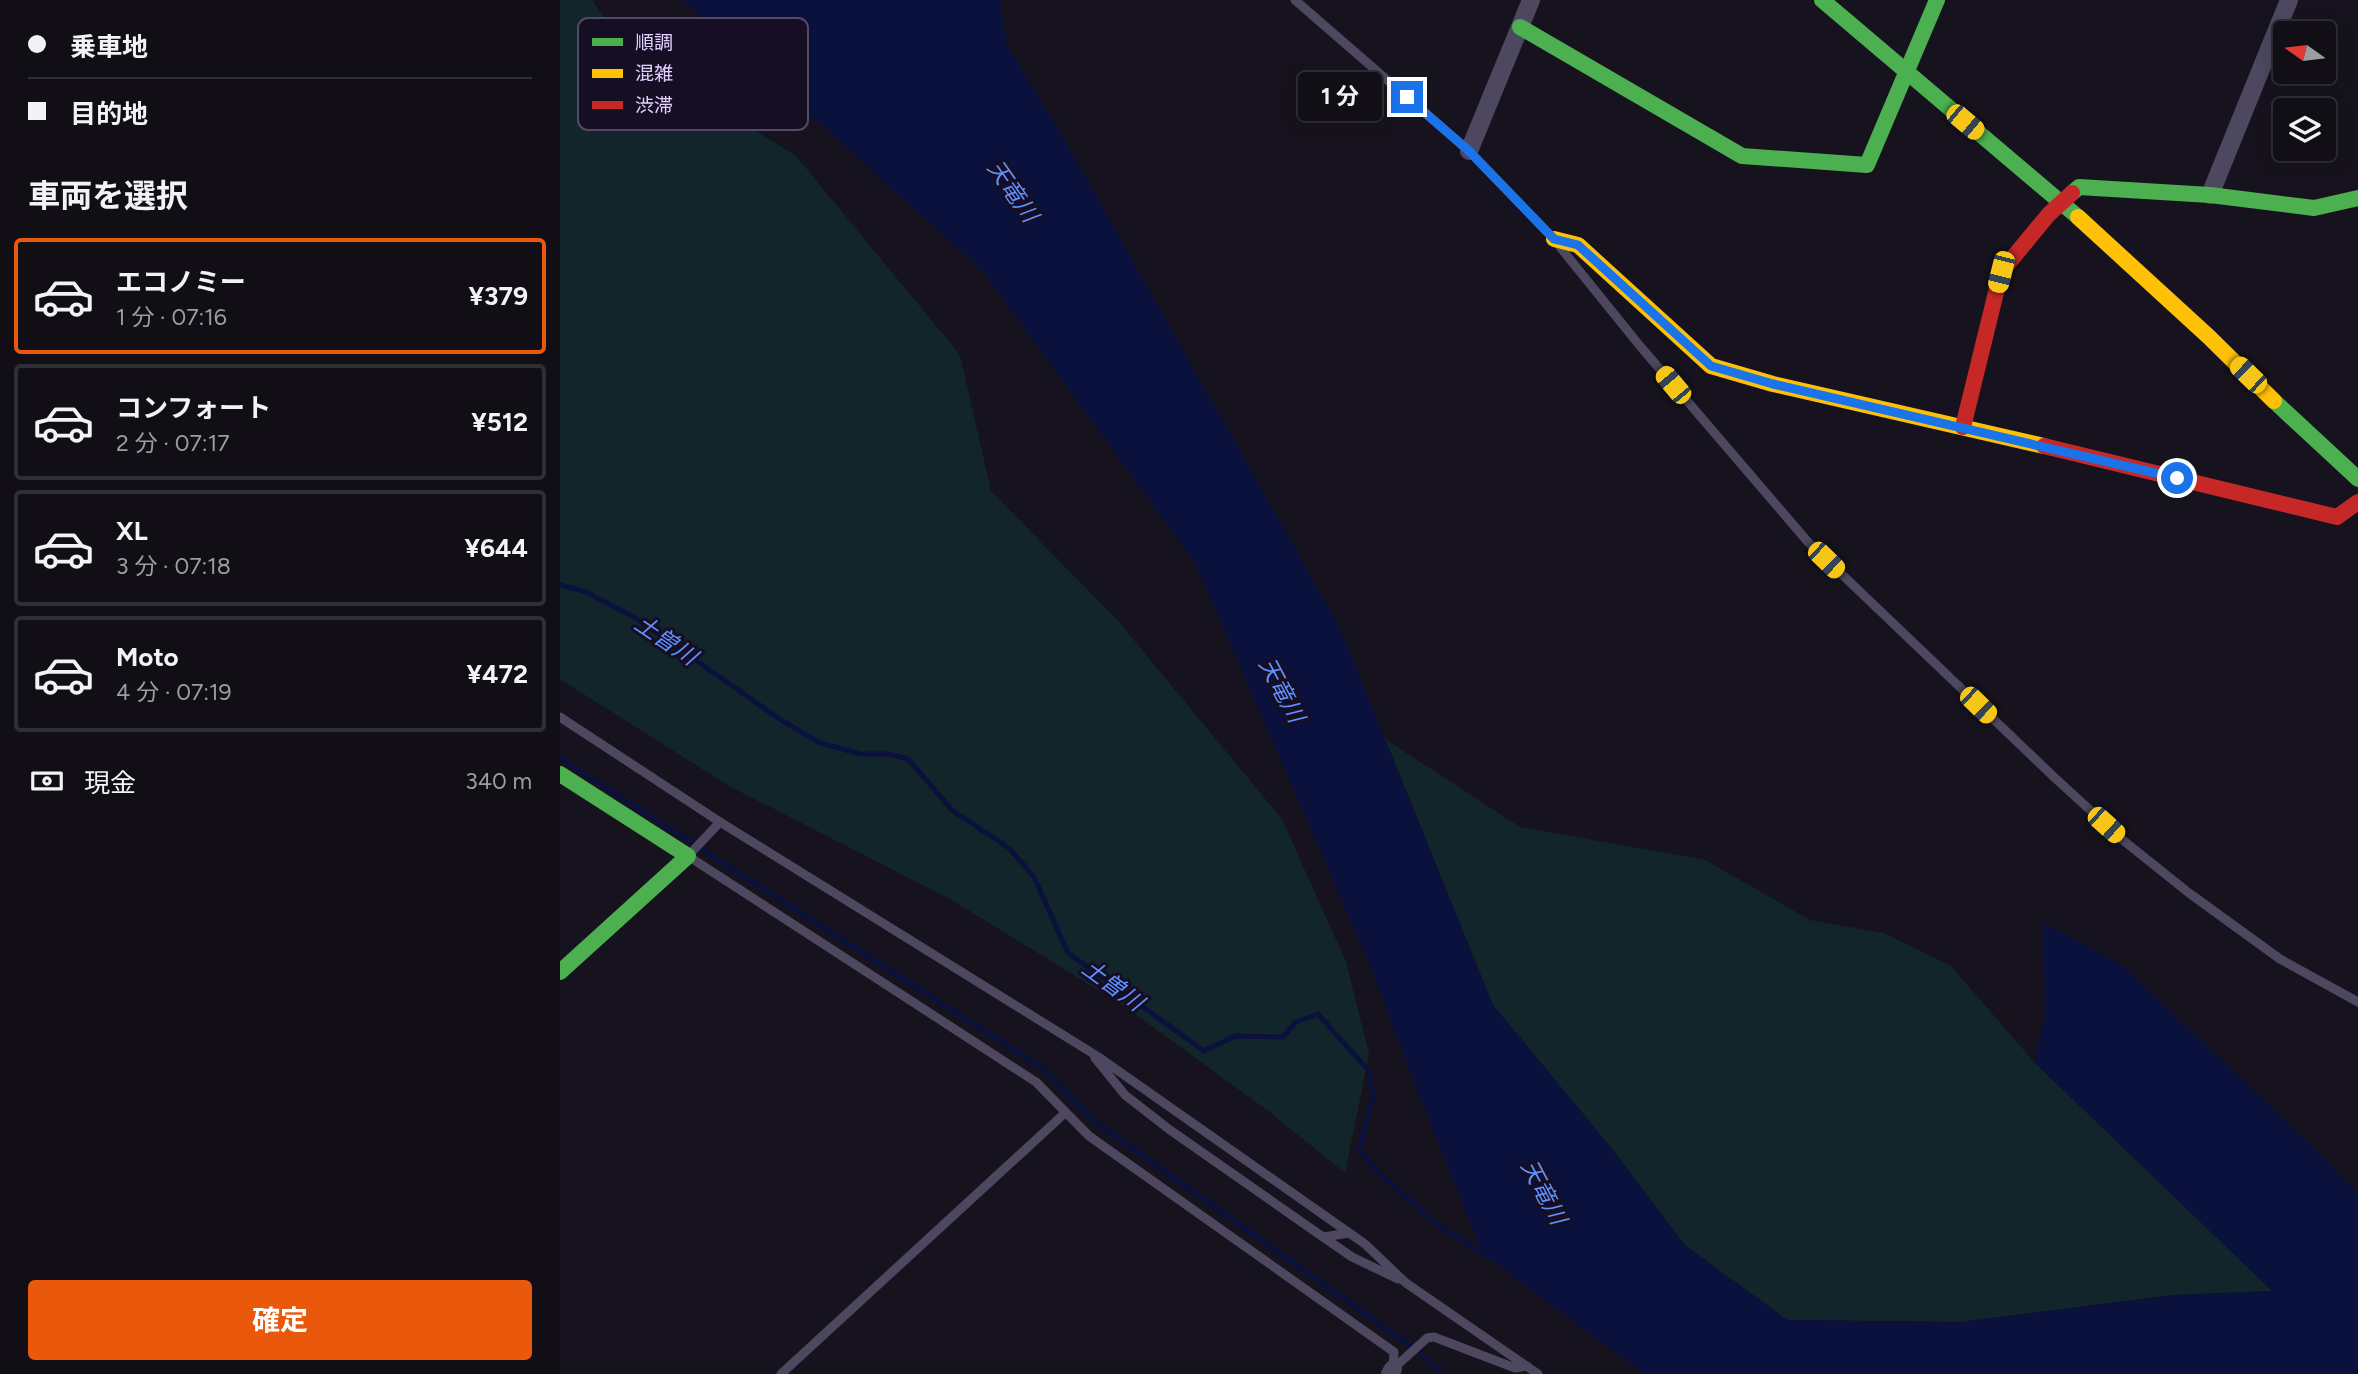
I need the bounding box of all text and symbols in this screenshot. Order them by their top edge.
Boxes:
legend [578,18,808,130]
north arrow [2273,21,2336,84]
map controls [2273,21,2336,161]
text: 乗車地 [70,31,148,63]
text: 順調 [635,31,673,54]
text: 混雑 [635,62,673,85]
callout: 1 分 [1298,72,1382,122]
route end [1391,81,1423,113]
text: 1 分 [1321,82,1359,110]
text: 渋滞 [635,94,673,117]
text: 目的地 [70,98,148,130]
button: layers [2273,98,2336,161]
car [1943,100,1988,144]
water label: 天竜川 [982,155,1046,230]
text: 車両を選択 [28,177,188,215]
car [1986,249,2017,295]
icon: car [32,265,95,328]
text: エコノミー [116,266,246,298]
text: ¥379 [469,280,528,312]
text: 1 分 · 07:16 [116,303,227,331]
car [2226,353,2271,397]
car [1652,362,1695,408]
icon: car [32,391,95,454]
text: コンフォート [116,392,271,424]
text: ¥512 [471,406,528,438]
text: 2 分 · 07:17 [116,429,230,457]
route start [2161,462,2193,494]
text: XL [116,515,148,547]
icon: car [32,517,95,580]
text: ¥644 [465,532,528,564]
car [1804,538,1849,582]
text: 3 分 · 07:18 [116,552,231,580]
water label: 土曽川 [630,609,705,673]
text: Moto [116,641,179,673]
icon: car [32,643,95,706]
water label: 天竜川 [1253,653,1312,730]
text: ¥472 [467,658,528,690]
text: 4 分 · 07:19 [116,678,232,706]
car [1956,683,2001,727]
icon: cash [28,762,66,800]
text: 現金 [84,767,136,799]
text: 340 m [465,767,532,795]
car [2084,803,2129,847]
water label: 土曽川 [1077,953,1152,1018]
water label: 天竜川 [1515,1155,1574,1232]
button: 確定 [28,1280,532,1360]

